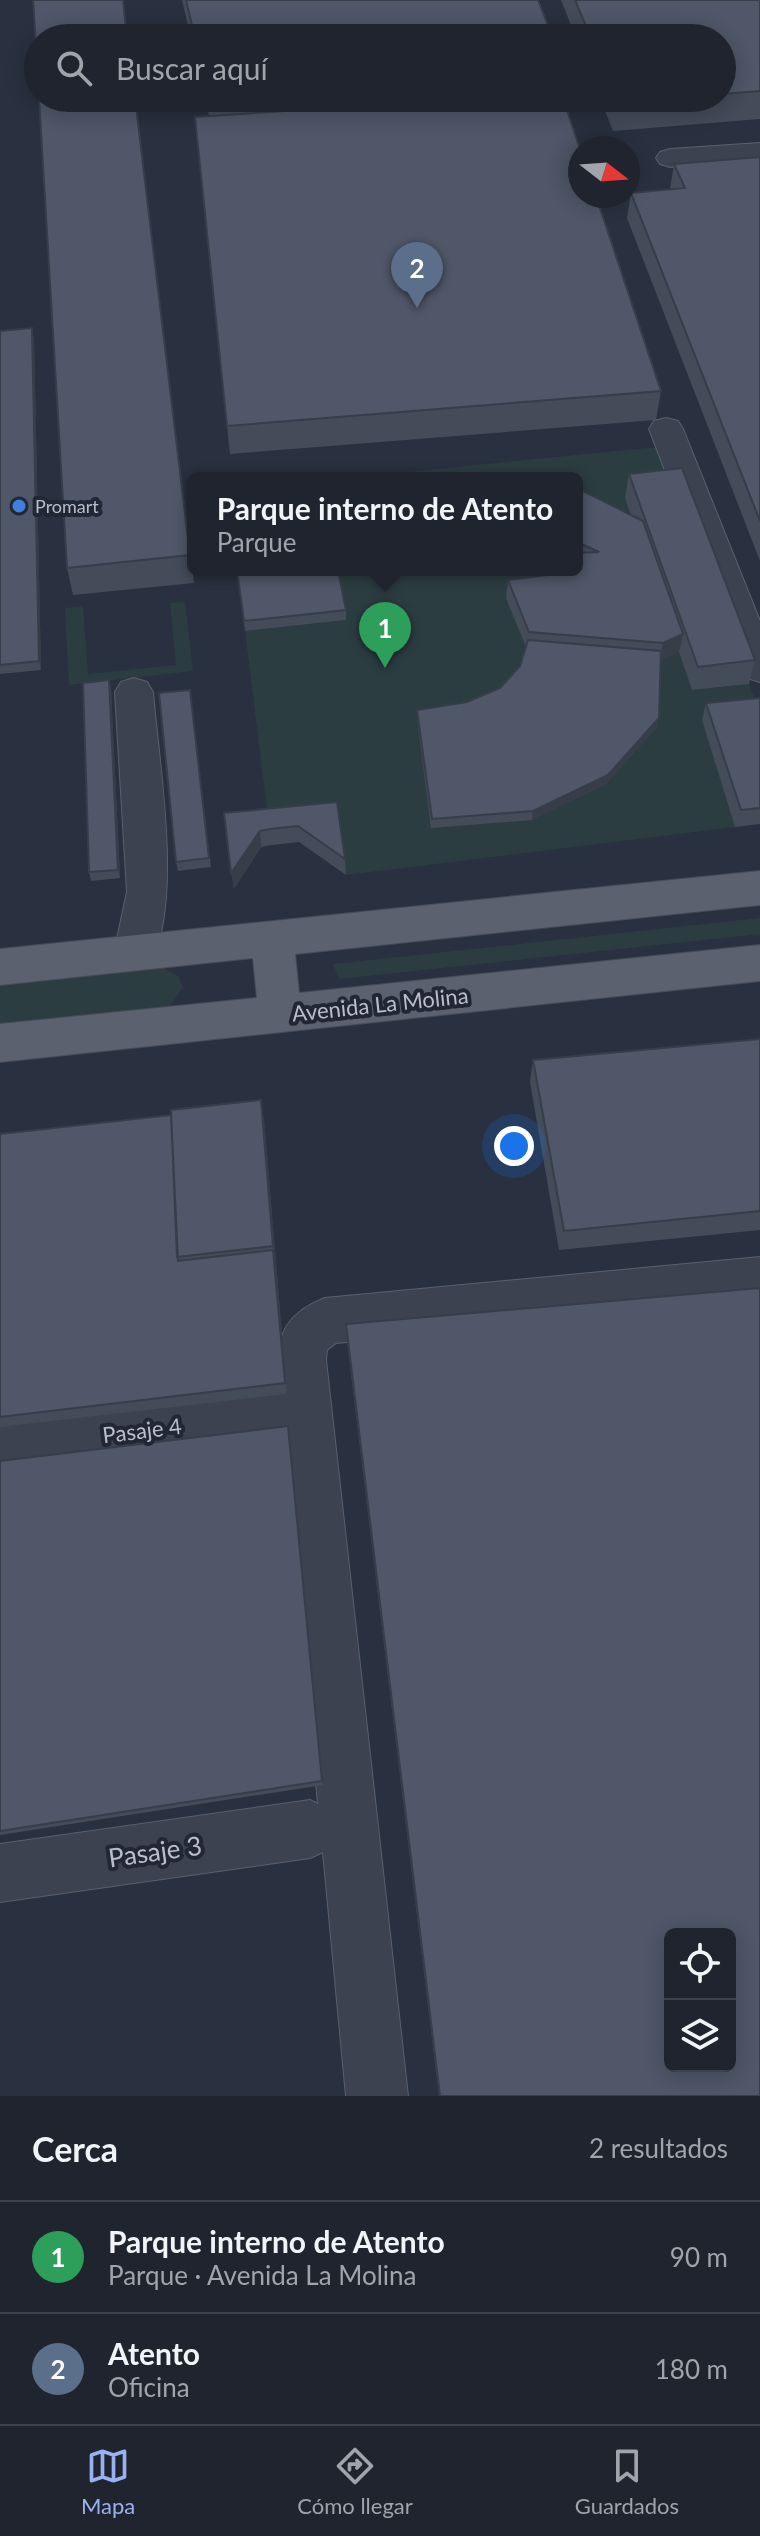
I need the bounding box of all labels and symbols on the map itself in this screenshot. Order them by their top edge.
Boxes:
north arrow [568,136,640,208]
pin: 2 [391,242,443,308]
place label: Promart [35,495,99,517]
marker: Promart [10,497,28,515]
pin: 1 [359,602,411,668]
street label: Avenida La Molina [290,981,470,1027]
your location [494,1126,534,1166]
street label: Pasaje 4 [101,1412,183,1448]
street label: Pasaje 3 [106,1829,204,1873]

